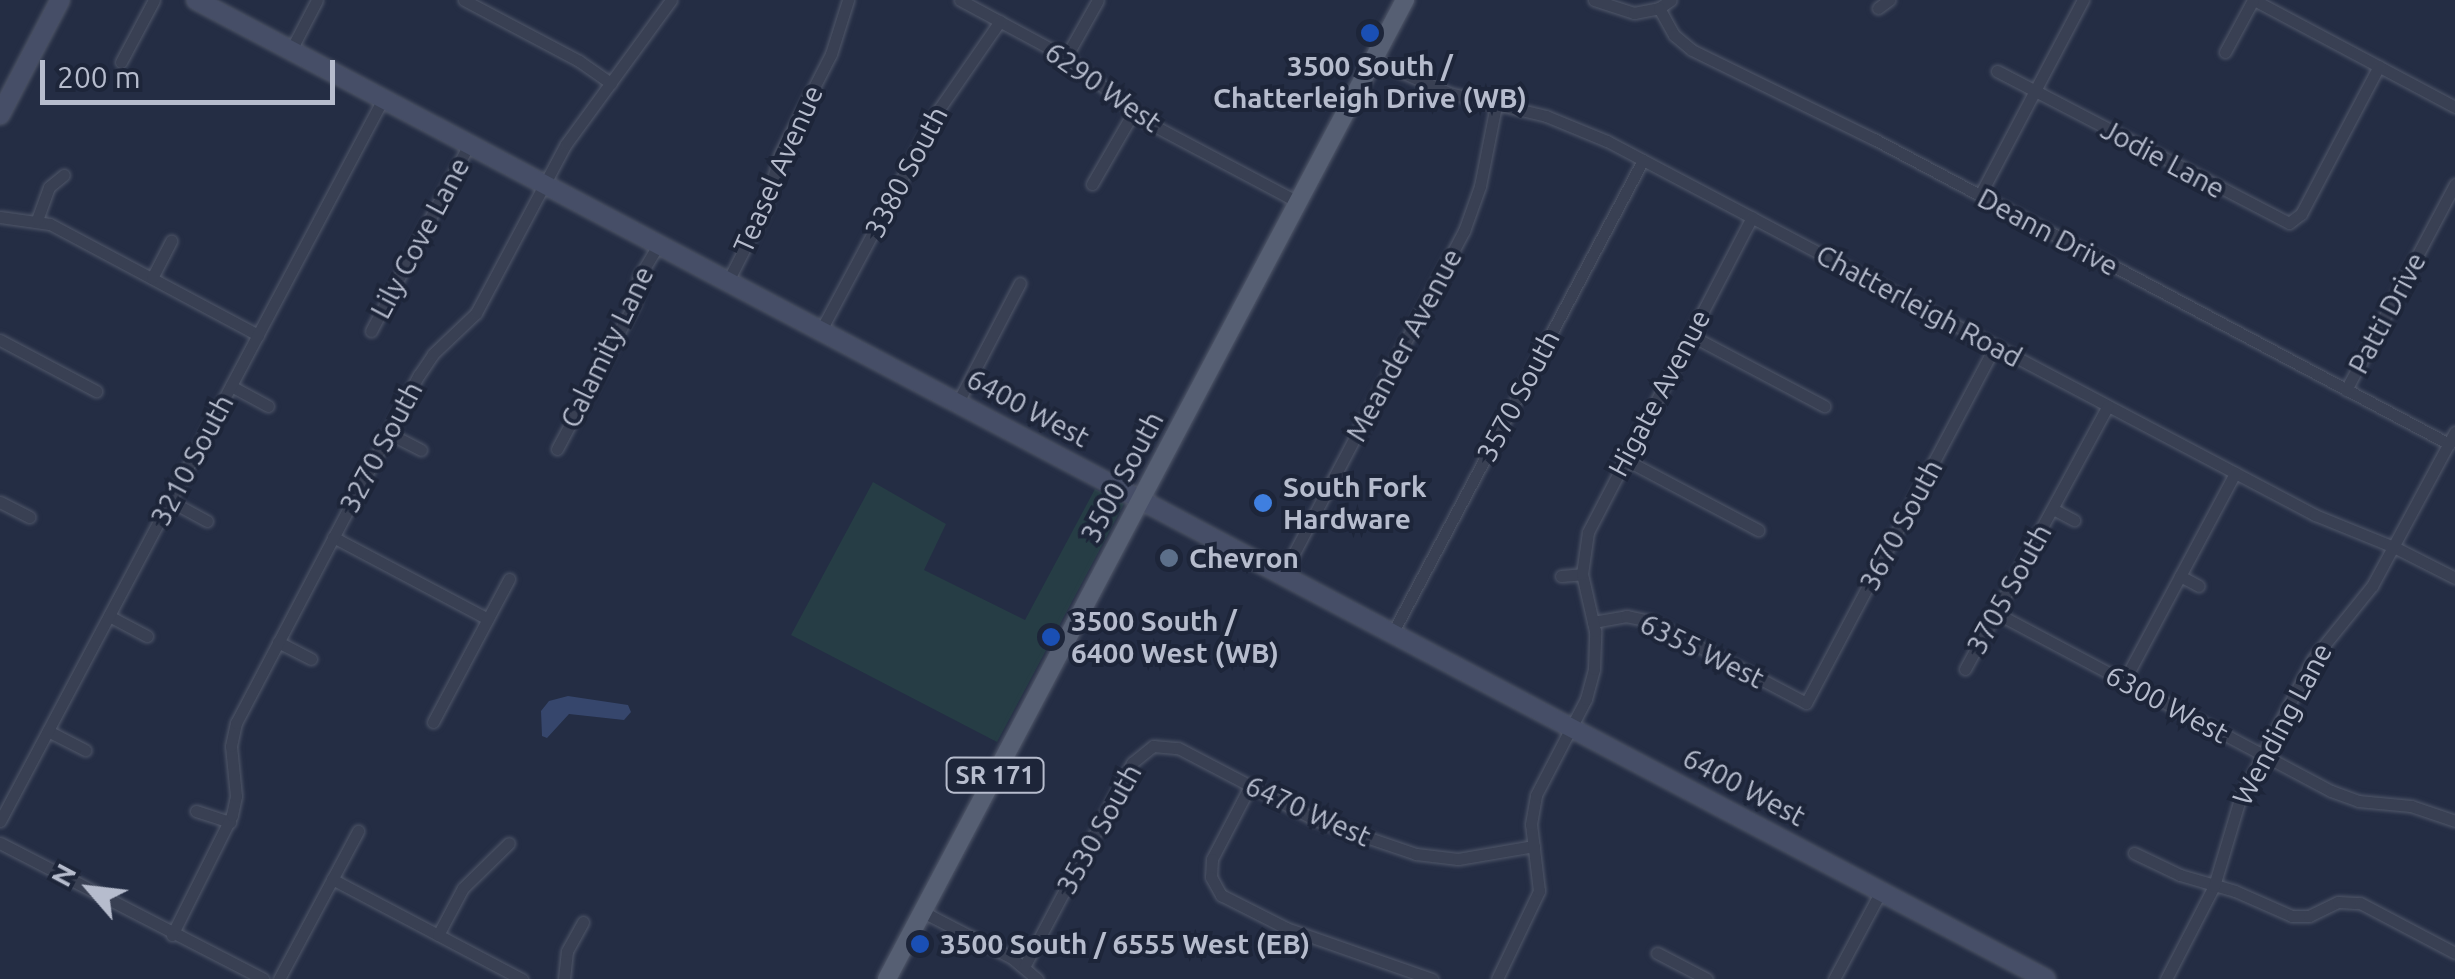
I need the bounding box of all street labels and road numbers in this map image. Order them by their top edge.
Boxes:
street label: 6290 West [1039,35,1167,139]
street label: Teasel Avenue [726,80,830,258]
street label: 3380 South [857,101,955,243]
street label: Jodie Lane [2095,112,2231,206]
street label: Lily Cove Lane [364,152,476,324]
street label: Deann Drive [1972,181,2124,283]
street label: Chatterleigh Road [1810,238,2028,374]
street label: Meander Avenue [1339,243,1469,447]
street label: Patti Drive [2341,247,2433,379]
street label: Calamity Lane [553,261,661,433]
street label: Higate Avenue [1601,304,1717,482]
street label: 3570 South [1469,325,1567,467]
street label: 6400 West [961,362,1095,454]
street label: 3270 South [332,376,430,518]
street label: 3210 South [143,389,241,531]
street label: 3500 South [1073,406,1171,548]
street label: 3670 South [1852,454,1950,596]
street label: 3705 South [1959,518,2059,660]
street label: 6355 West [1635,607,1769,695]
street label: Wending Lane [2225,637,2339,811]
street label: 6300 West [2100,658,2234,750]
street label: 6400 West [1677,741,1811,833]
road number: SR 171 [945,755,1045,795]
street label: 3530 South [1049,758,1149,900]
street label: 6470 West [1240,768,1376,854]

